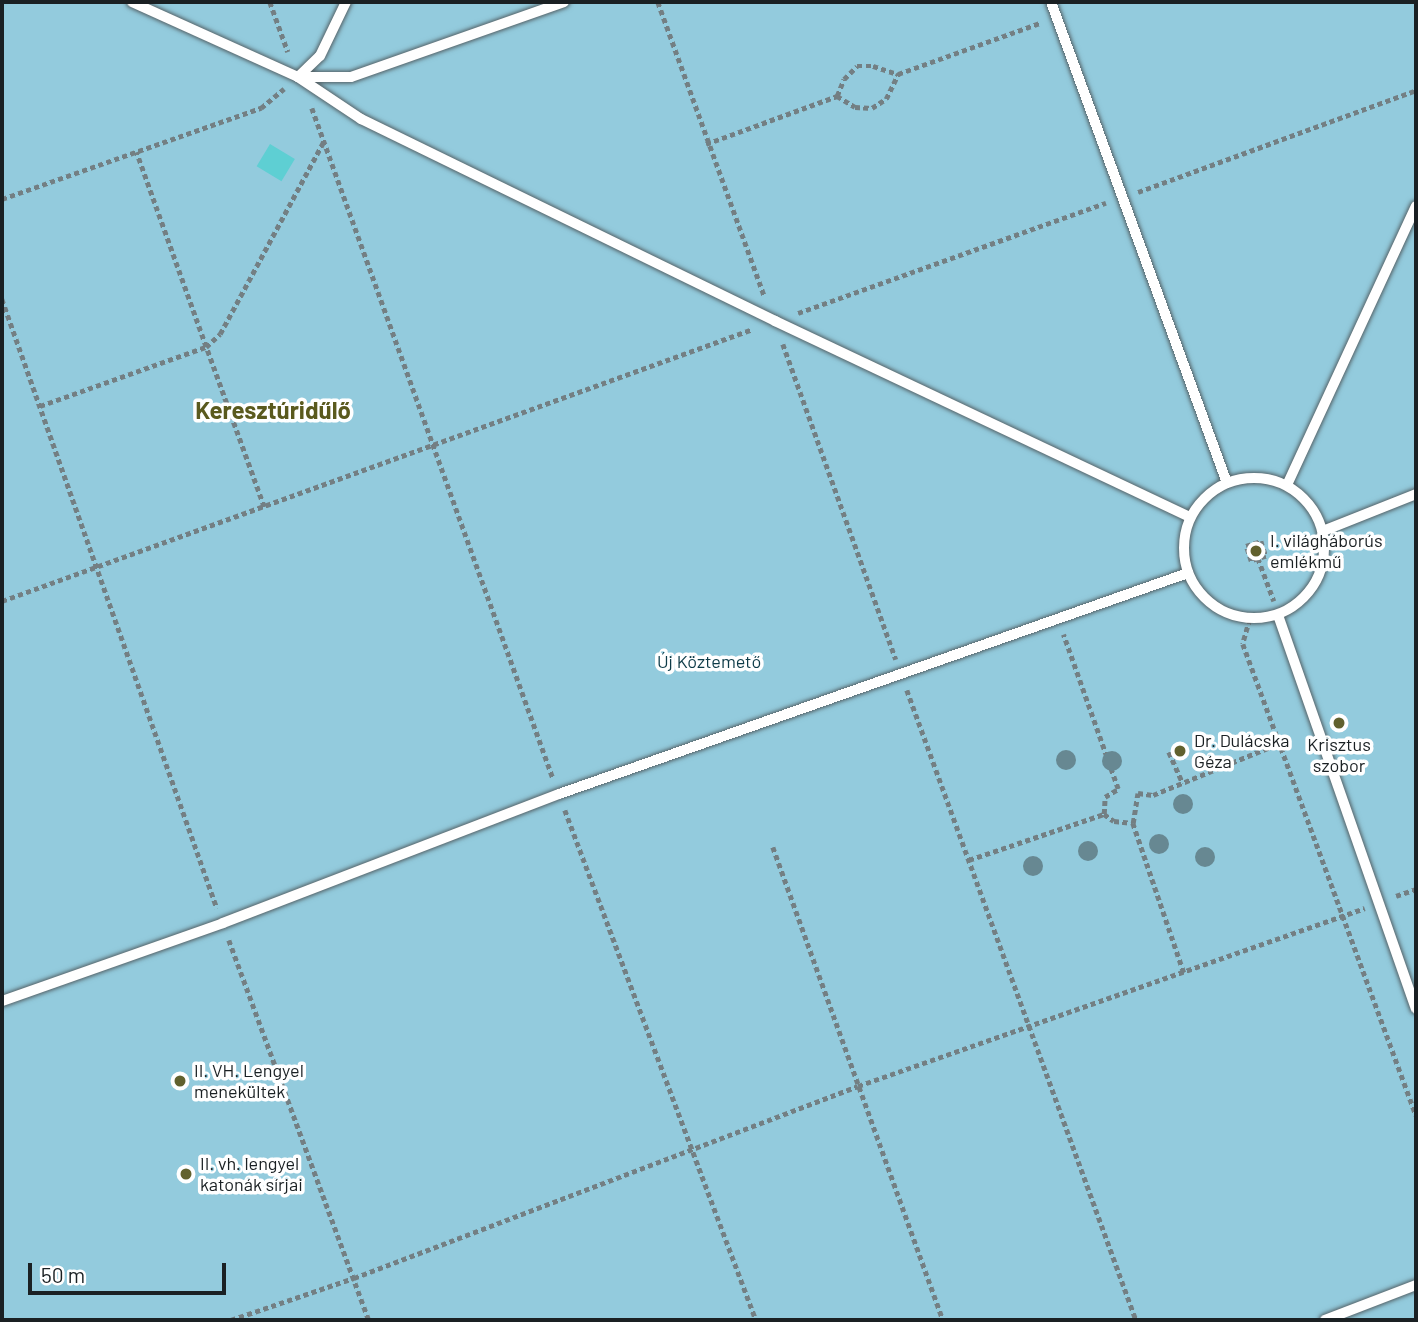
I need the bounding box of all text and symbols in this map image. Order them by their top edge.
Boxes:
district label: Keresztúridűlő [195,396,351,424]
place label: I. világháborús emlékmű [1270,530,1383,572]
marker: I. világháborús emlékmű [1248,543,1264,559]
park label: Új Köztemető [657,650,761,672]
marker: Krisztus szobor [1331,715,1347,731]
place label: Dr. Dulácska Géza [1194,730,1289,772]
place label: Krisztus szobor [1307,734,1371,776]
marker: Dr. Dulácska Géza [1172,743,1188,759]
place label: II. VH. Lengyel menekültek [194,1060,304,1102]
marker: II. VH. Lengyel menekültek [172,1073,188,1089]
place label: II. vh. lengyel katonák sírjai [200,1153,303,1196]
marker: II. vh. lengyel katonák sírjai [178,1166,194,1182]
scale bar [32,1248,229,1292]
text: 50 m [41,1262,85,1287]

